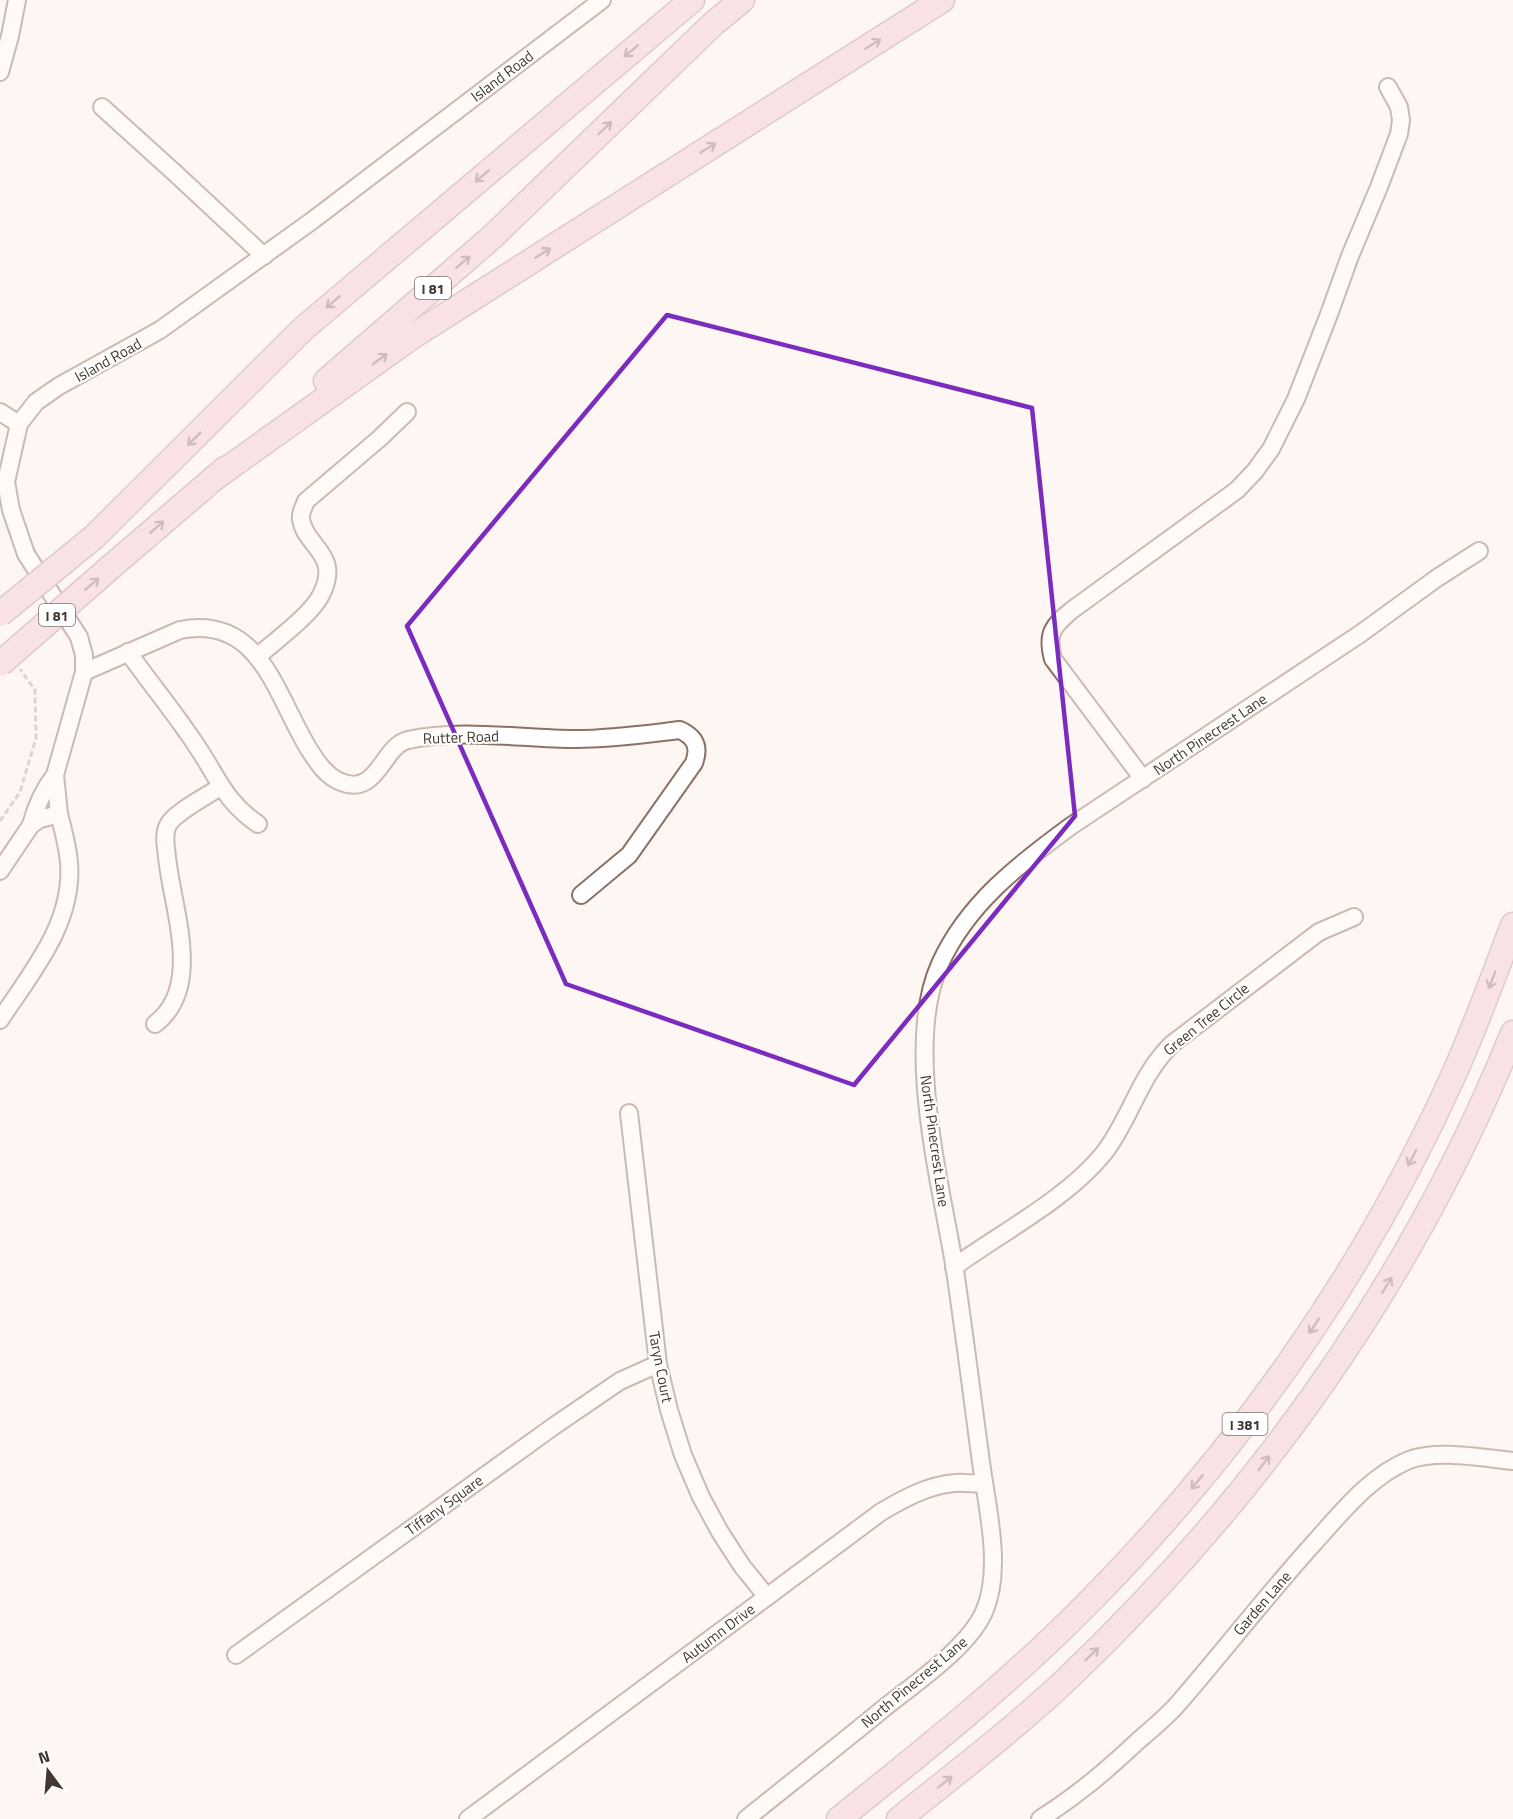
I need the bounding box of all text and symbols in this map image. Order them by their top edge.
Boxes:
one-way arrow [864,38,881,50]
one-way arrow [624,44,639,58]
street label: Island Road [466,45,538,107]
one-way arrow [598,121,613,135]
one-way arrow [699,142,716,154]
one-way arrow [474,170,490,183]
one-way arrow [534,247,551,259]
one-way arrow [455,255,470,269]
road number: I 81 [415,277,451,299]
one-way arrow [325,296,341,309]
street label: Island Road [70,332,146,388]
one-way arrow [371,353,387,365]
one-way arrow [186,431,201,446]
one-way arrow [150,520,165,534]
one-way arrow [84,577,99,591]
road number: I 81 [39,604,75,626]
street label: North Pinecrest Lane [1149,687,1271,781]
street label: Rutter Road [423,724,499,750]
one-way arrow [1486,970,1497,989]
street label: Green Tree Circle [1158,977,1254,1061]
street label: North Pinecrest Lane [914,1074,956,1208]
one-way arrow [1406,1148,1417,1166]
one-way arrow [1382,1277,1394,1294]
one-way arrow [1308,1318,1320,1334]
street label: Taryn Court [643,1329,679,1405]
road number: I 381 [1222,1413,1268,1435]
one-way arrow [1258,1455,1271,1471]
street label: Tiffany Square [400,1469,488,1541]
one-way arrow [1190,1474,1204,1489]
street label: Garden Lane [1227,1566,1297,1640]
street label: Autumn Drive [676,1598,760,1668]
street label: North Pinecrest Lane [856,1631,972,1733]
one-way arrow [1084,1647,1099,1662]
north arrow [18,1741,78,1801]
text: N [35,1744,53,1770]
one-way arrow [936,1776,952,1789]

